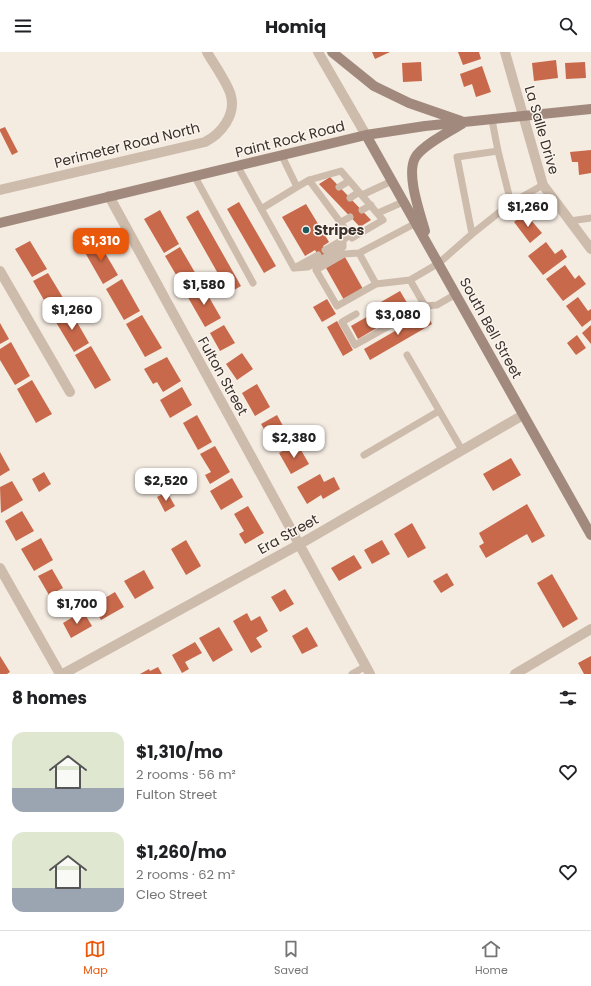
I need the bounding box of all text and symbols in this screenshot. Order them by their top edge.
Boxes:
text: Homiq [265,14,326,39]
icon: menu [12,15,34,37]
icon: search [557,15,579,37]
street label: La Salle Drive [520,83,564,177]
street label: Paint Rock Road [233,116,347,162]
street label: Perimeter Road North [52,117,202,173]
pin: $1,260 [495,194,561,228]
text: $1,260 [507,197,549,216]
place label: Stripes [314,220,365,240]
marker: Stripes [301,225,311,235]
pin: $1,310 [68,228,134,262]
text: $1,310 [82,231,120,250]
pin: $1,580 [171,272,237,306]
street label: South Bell Street [455,274,527,382]
text: $1,580 [183,275,225,294]
pin: $1,260 [39,297,105,331]
text: $1,260 [51,300,93,319]
pin: $3,080 [365,302,431,336]
text: $3,080 [375,305,421,324]
street label: Fulton Street [193,333,253,419]
pin: $2,380 [261,425,327,459]
text: $2,380 [272,428,316,447]
pin: $2,520 [133,468,199,502]
text: $2,520 [144,471,188,490]
street label: Era Street [254,509,322,559]
pin: $1,700 [44,591,110,625]
text: $1,700 [56,594,98,613]
text: 8 homes [12,686,87,710]
icon: filters [557,687,579,709]
text: $1,310/mo [136,740,223,764]
icon: home [44,748,92,796]
icon: heart [557,761,579,783]
text: 2 rooms · 56 m² [136,765,236,784]
text: Fulton Street [136,785,217,804]
text: $1,260/mo [136,840,227,864]
icon: home [44,848,92,896]
icon: heart [557,861,579,883]
text: 2 rooms · 62 m² [136,865,235,884]
text: Cleo Street [136,885,207,904]
tab: Map [83,938,108,979]
tab: Saved [274,938,308,979]
tab: Home [475,938,508,979]

